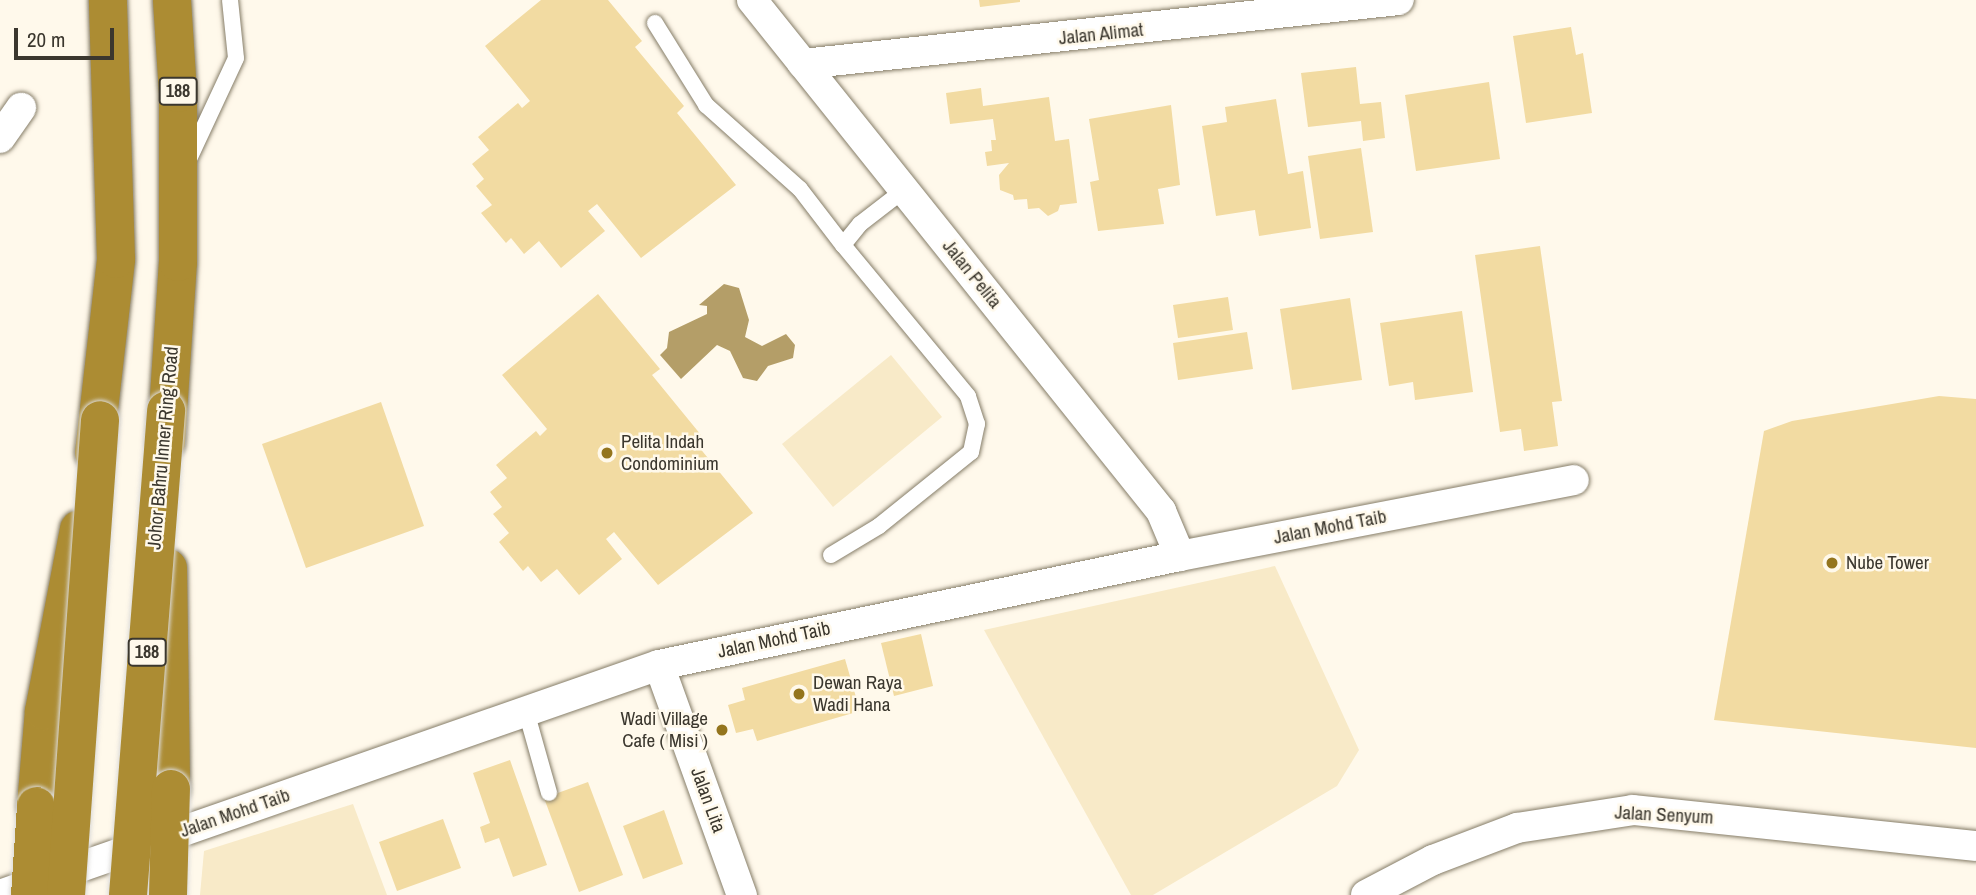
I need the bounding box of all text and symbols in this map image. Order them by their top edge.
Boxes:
scale bar [18,14,117,58]
street label: Jalan Alimat [1057,18,1145,50]
text: 20 m [27,25,65,54]
road number: 188 [157,76,199,106]
street label: Jalan Pelita [938,235,1006,313]
street label: Johor Bahru Inner Ring Road [143,346,183,550]
place label: Pelita Indah Condominium [621,431,719,475]
marker: Pelita Indah Condominium [599,445,615,461]
street label: Jalan Mohd Taib [1272,505,1388,549]
place label: Nube Tower [1846,552,1929,574]
marker: Nube Tower [1824,555,1840,571]
street label: Jalan Mohd Taib [716,617,832,663]
road number: 188 [126,638,168,666]
place label: Dewan Raya Wadi Hana [813,672,902,716]
marker: Dewan Raya Wadi Hana [791,686,807,702]
place label: Wadi Village Cafe ( Misi ) [621,708,708,752]
marker: Wadi Village Cafe ( Misi ) [714,722,730,738]
street label: Jalan Lita [686,764,730,836]
street label: Jalan Mohd Taib [177,784,293,842]
street label: Jalan Senyum [1614,801,1714,829]

